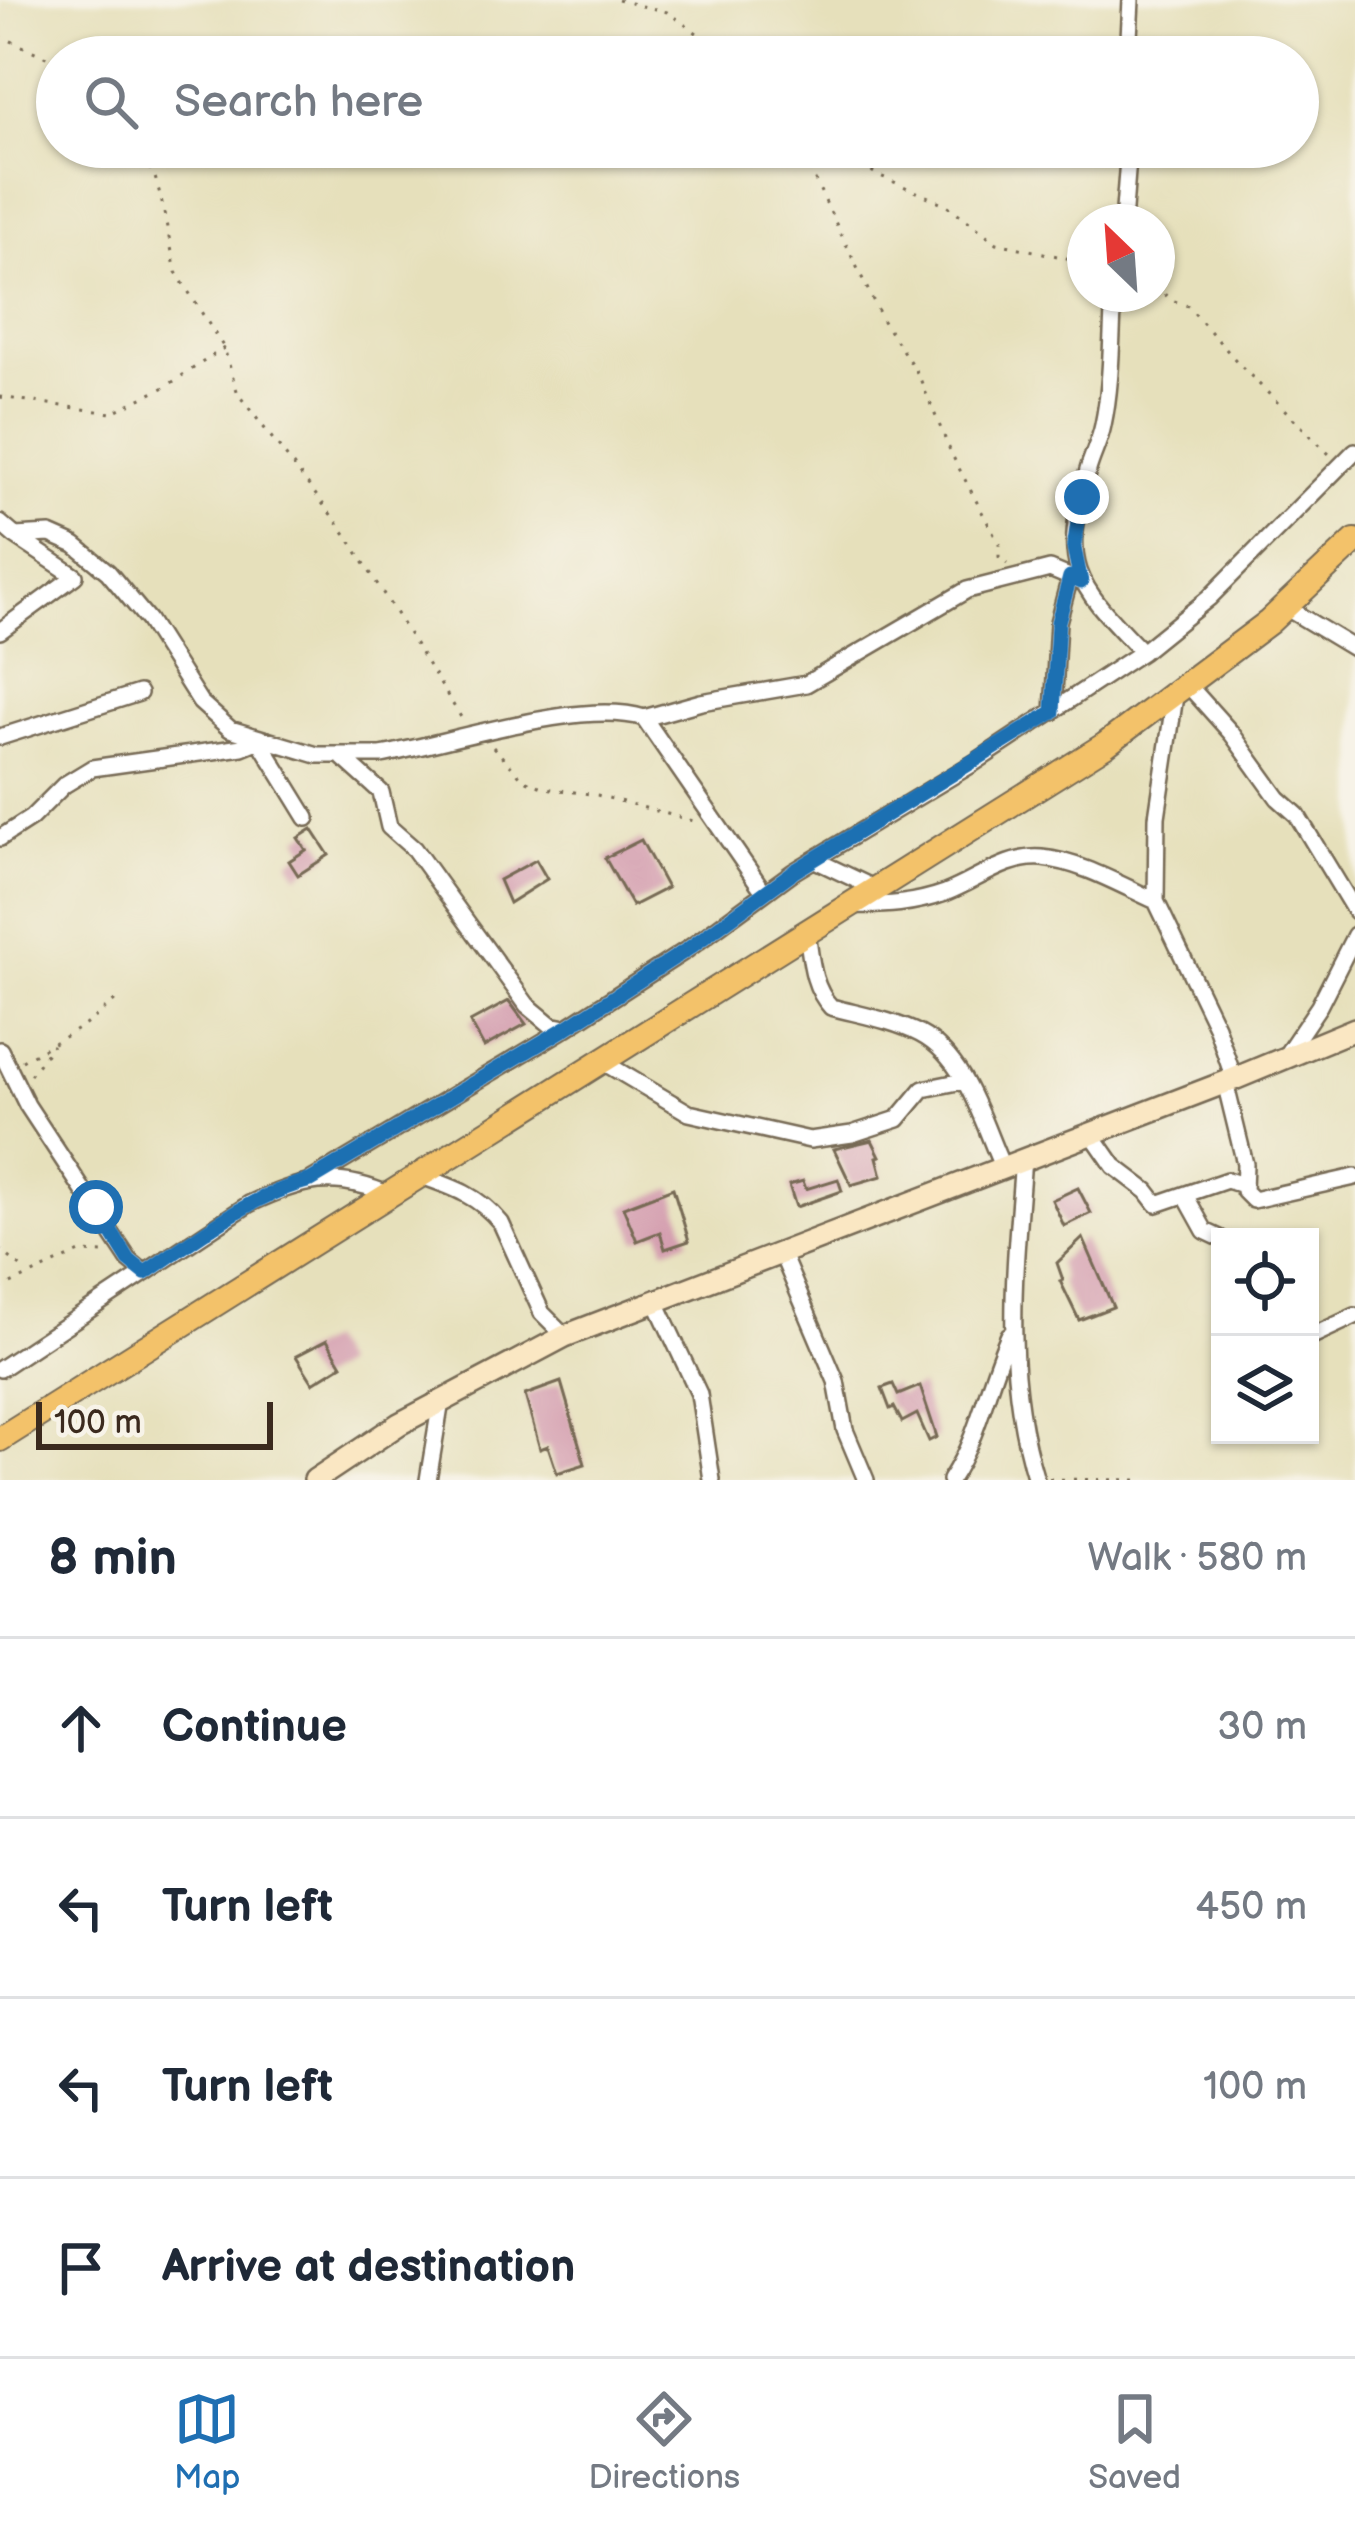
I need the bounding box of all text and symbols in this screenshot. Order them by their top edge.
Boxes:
search box [36,36,1319,168]
icon: search [78,69,144,135]
text: Search here [174,75,423,130]
north arrow [1067,204,1175,312]
route end [1055,470,1109,524]
route start [69,1180,123,1234]
map controls [1211,1228,1319,1444]
button: locate [1211,1228,1319,1336]
button: layers [1211,1336,1319,1444]
scale bar [36,1396,273,1449]
text: 100 m [54,1403,142,1443]
text: 8 min [48,1528,177,1589]
text: Walk · 580 m [1088,1535,1307,1582]
icon: ahead [48,1695,114,1761]
text: Continue [162,1700,347,1755]
text: 30 m [1217,1704,1307,1751]
icon: left [48,1875,114,1941]
text: Turn left [162,1880,333,1935]
text: 450 m [1195,1884,1307,1931]
icon: left [48,2055,114,2121]
text: Turn left [162,2060,333,2115]
text: 100 m [1203,2064,1307,2111]
icon: arrive [48,2235,114,2301]
text: Arrive at destination [162,2240,575,2295]
tab: Map [174,2386,240,2498]
tab: Directions [589,2386,740,2498]
tab: Saved [1088,2386,1181,2498]

